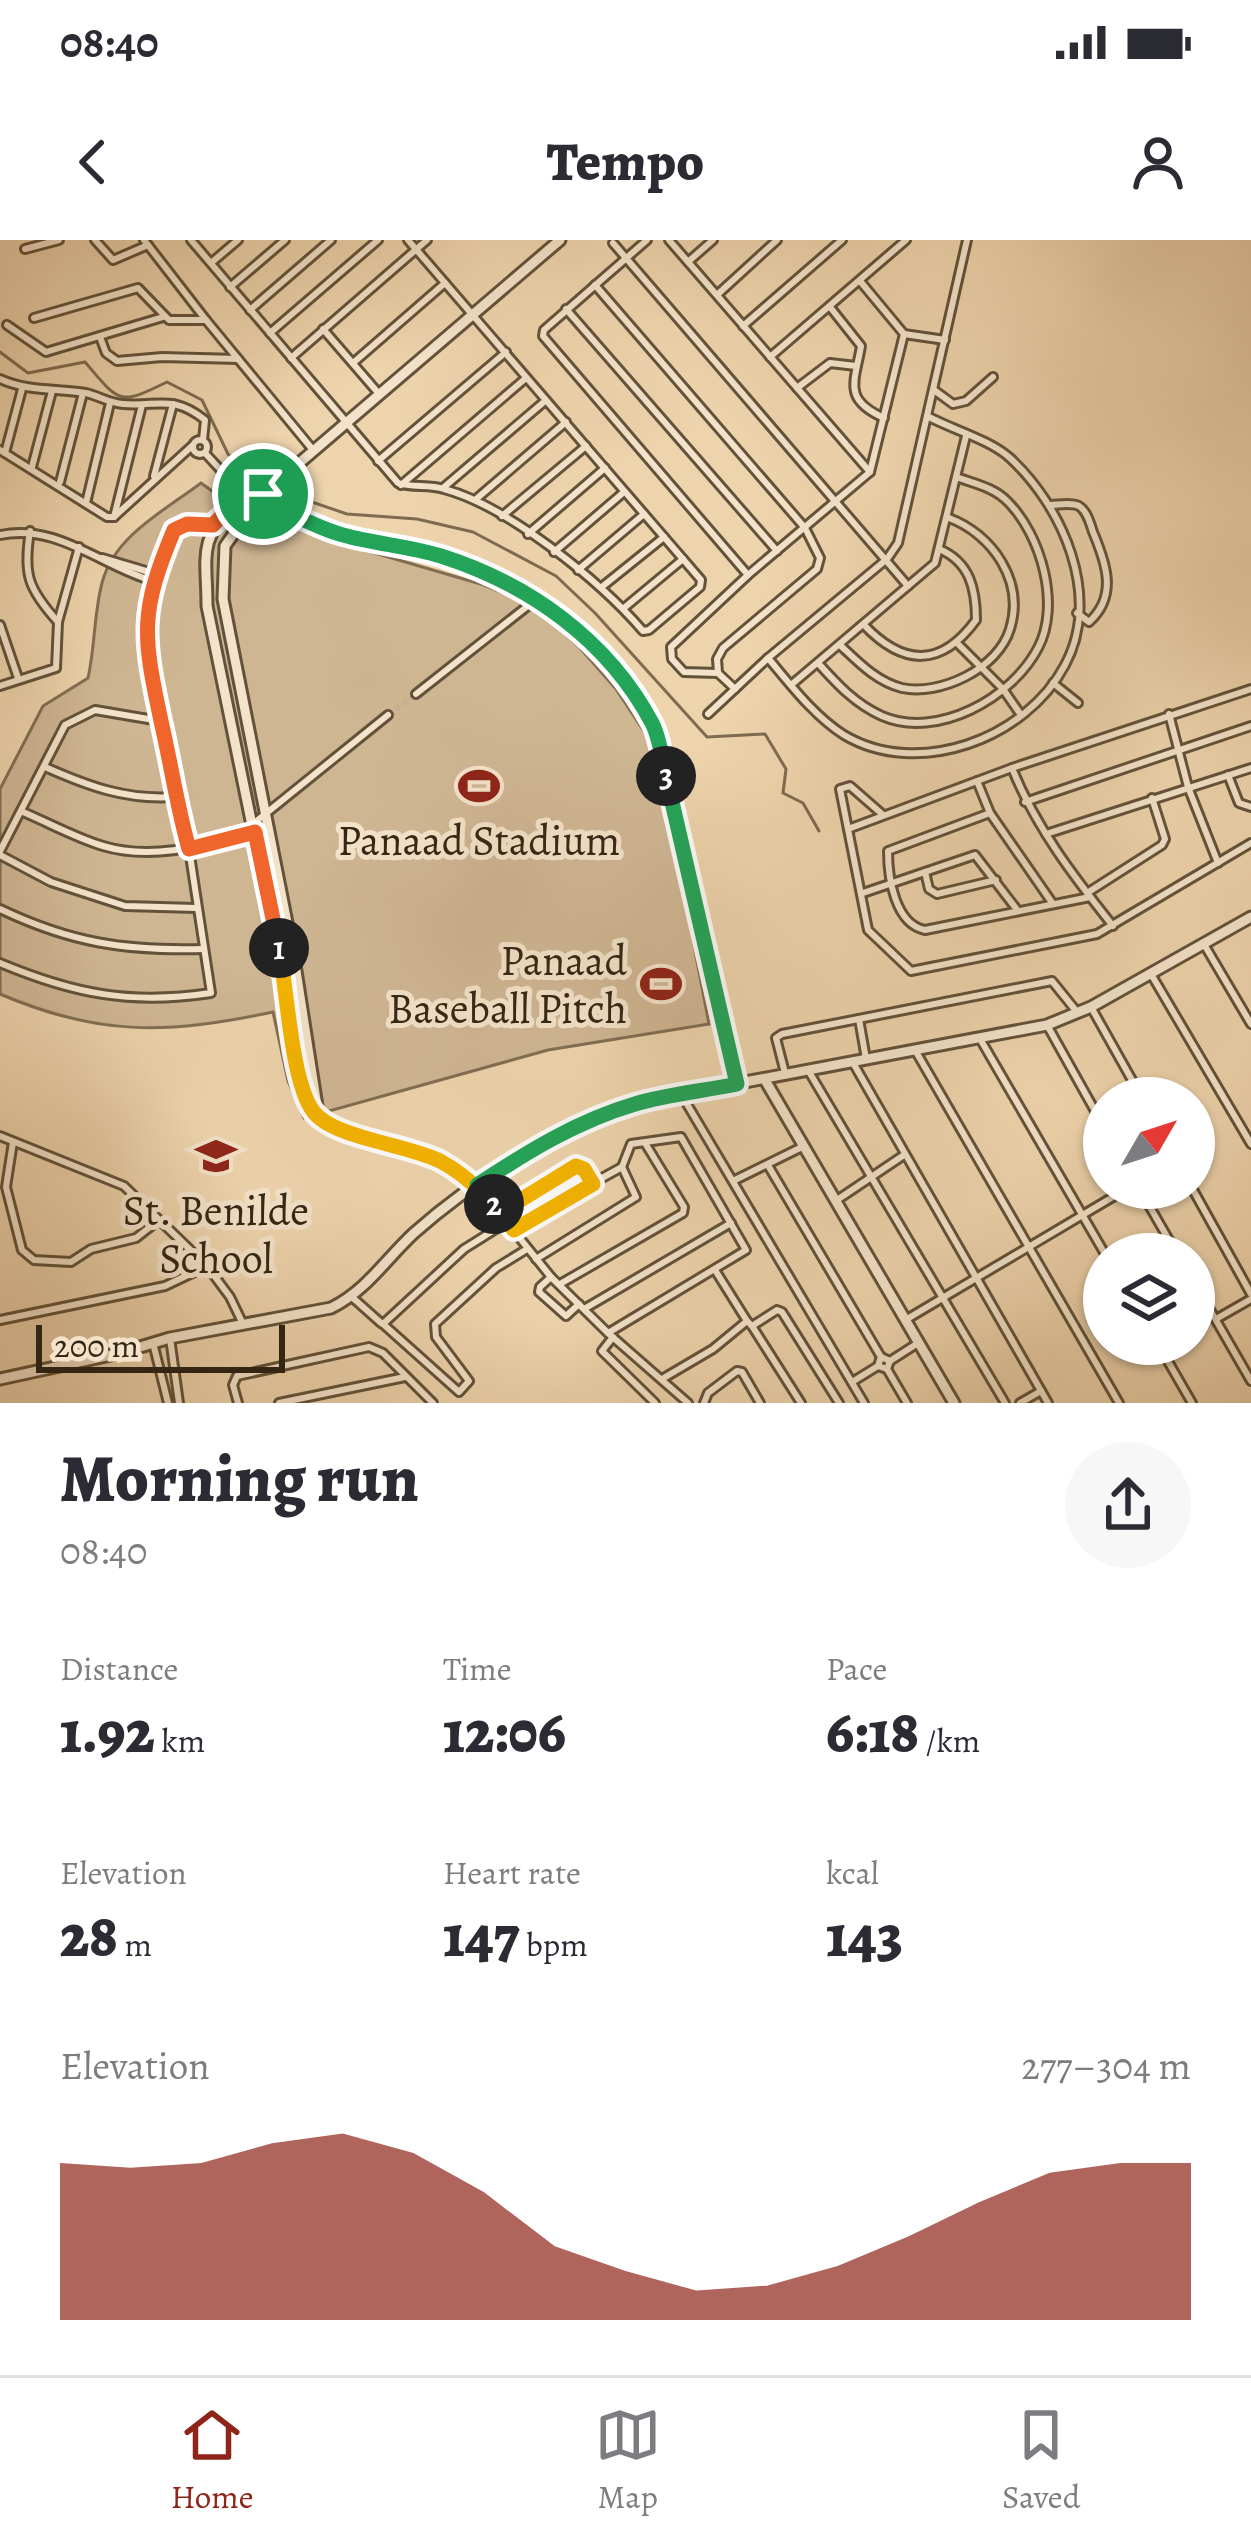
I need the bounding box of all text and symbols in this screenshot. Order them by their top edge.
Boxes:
text: 08:40 [60,11,159,73]
text: Tempo [547,125,704,199]
icon: back [60,129,126,195]
icon: person [1125,129,1191,195]
pin [212,443,314,545]
icon: arrive [230,461,296,527]
pin: 3 [636,746,696,806]
text: 3 [659,753,673,798]
sports icon: Panaad Stadium [456,763,502,809]
place label: Panaad Stadium [338,812,620,869]
pin: 1 [249,918,309,978]
text: 1 [273,925,285,970]
place label: Panaad Baseball Pitch [388,932,627,1037]
sports icon: Panaad Baseball Pitch [638,961,684,1007]
north arrow [1083,1077,1215,1209]
map controls [1083,1077,1215,1365]
school or university icon: St. Benilde School [193,1133,239,1179]
pin: 2 [464,1174,524,1234]
text: 2 [486,1181,502,1226]
place label: St. Benilde School [123,1182,309,1287]
button: layers [1083,1233,1215,1365]
scale bar [36,1319,285,1372]
text: 200 m [54,1323,139,1368]
text: Morning run [60,1434,419,1524]
button: share [1065,1442,1191,1568]
text: 08:40 [60,1524,147,1577]
text: Distance [60,1646,178,1691]
text: Time [443,1646,512,1691]
text: Pace [826,1646,887,1691]
text: 1.92 [60,1691,155,1773]
text: 12:06 [443,1691,566,1773]
text: 6:18 [826,1691,919,1773]
text: km [155,1718,205,1763]
text: /km [919,1718,980,1763]
text: Elevation [60,1850,187,1895]
text: Heart rate [443,1850,581,1895]
text: kcal [826,1850,879,1895]
text: 28 [60,1895,118,1977]
text: 147 [443,1895,520,1977]
text: 143 [826,1895,903,1977]
text: m [118,1922,152,1967]
text: bpm [520,1922,588,1967]
text: Elevation [60,2039,210,2092]
text: 277–304 m [1021,2039,1191,2092]
tab: Home [171,2402,254,2519]
tab: Map [595,2402,661,2519]
tab: Saved [1002,2402,1080,2519]

